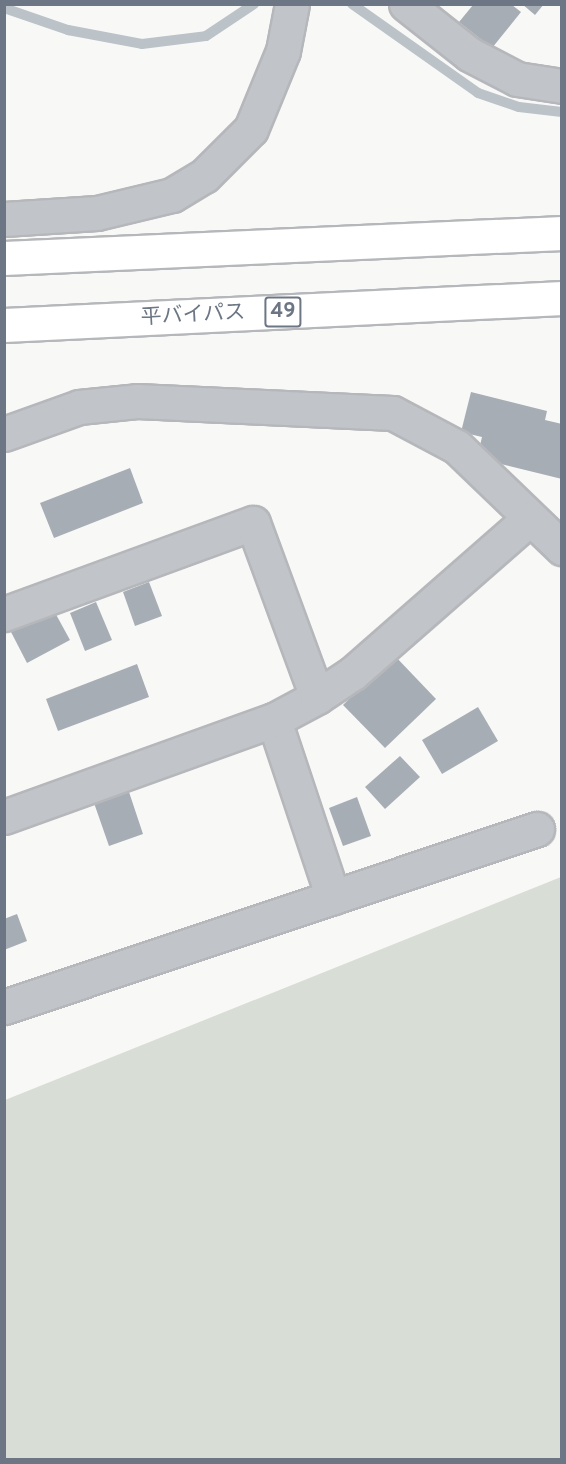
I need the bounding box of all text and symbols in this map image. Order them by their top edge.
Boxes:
road number: 49 [264,295,302,329]
street label: 平バイパス [140,301,246,331]

